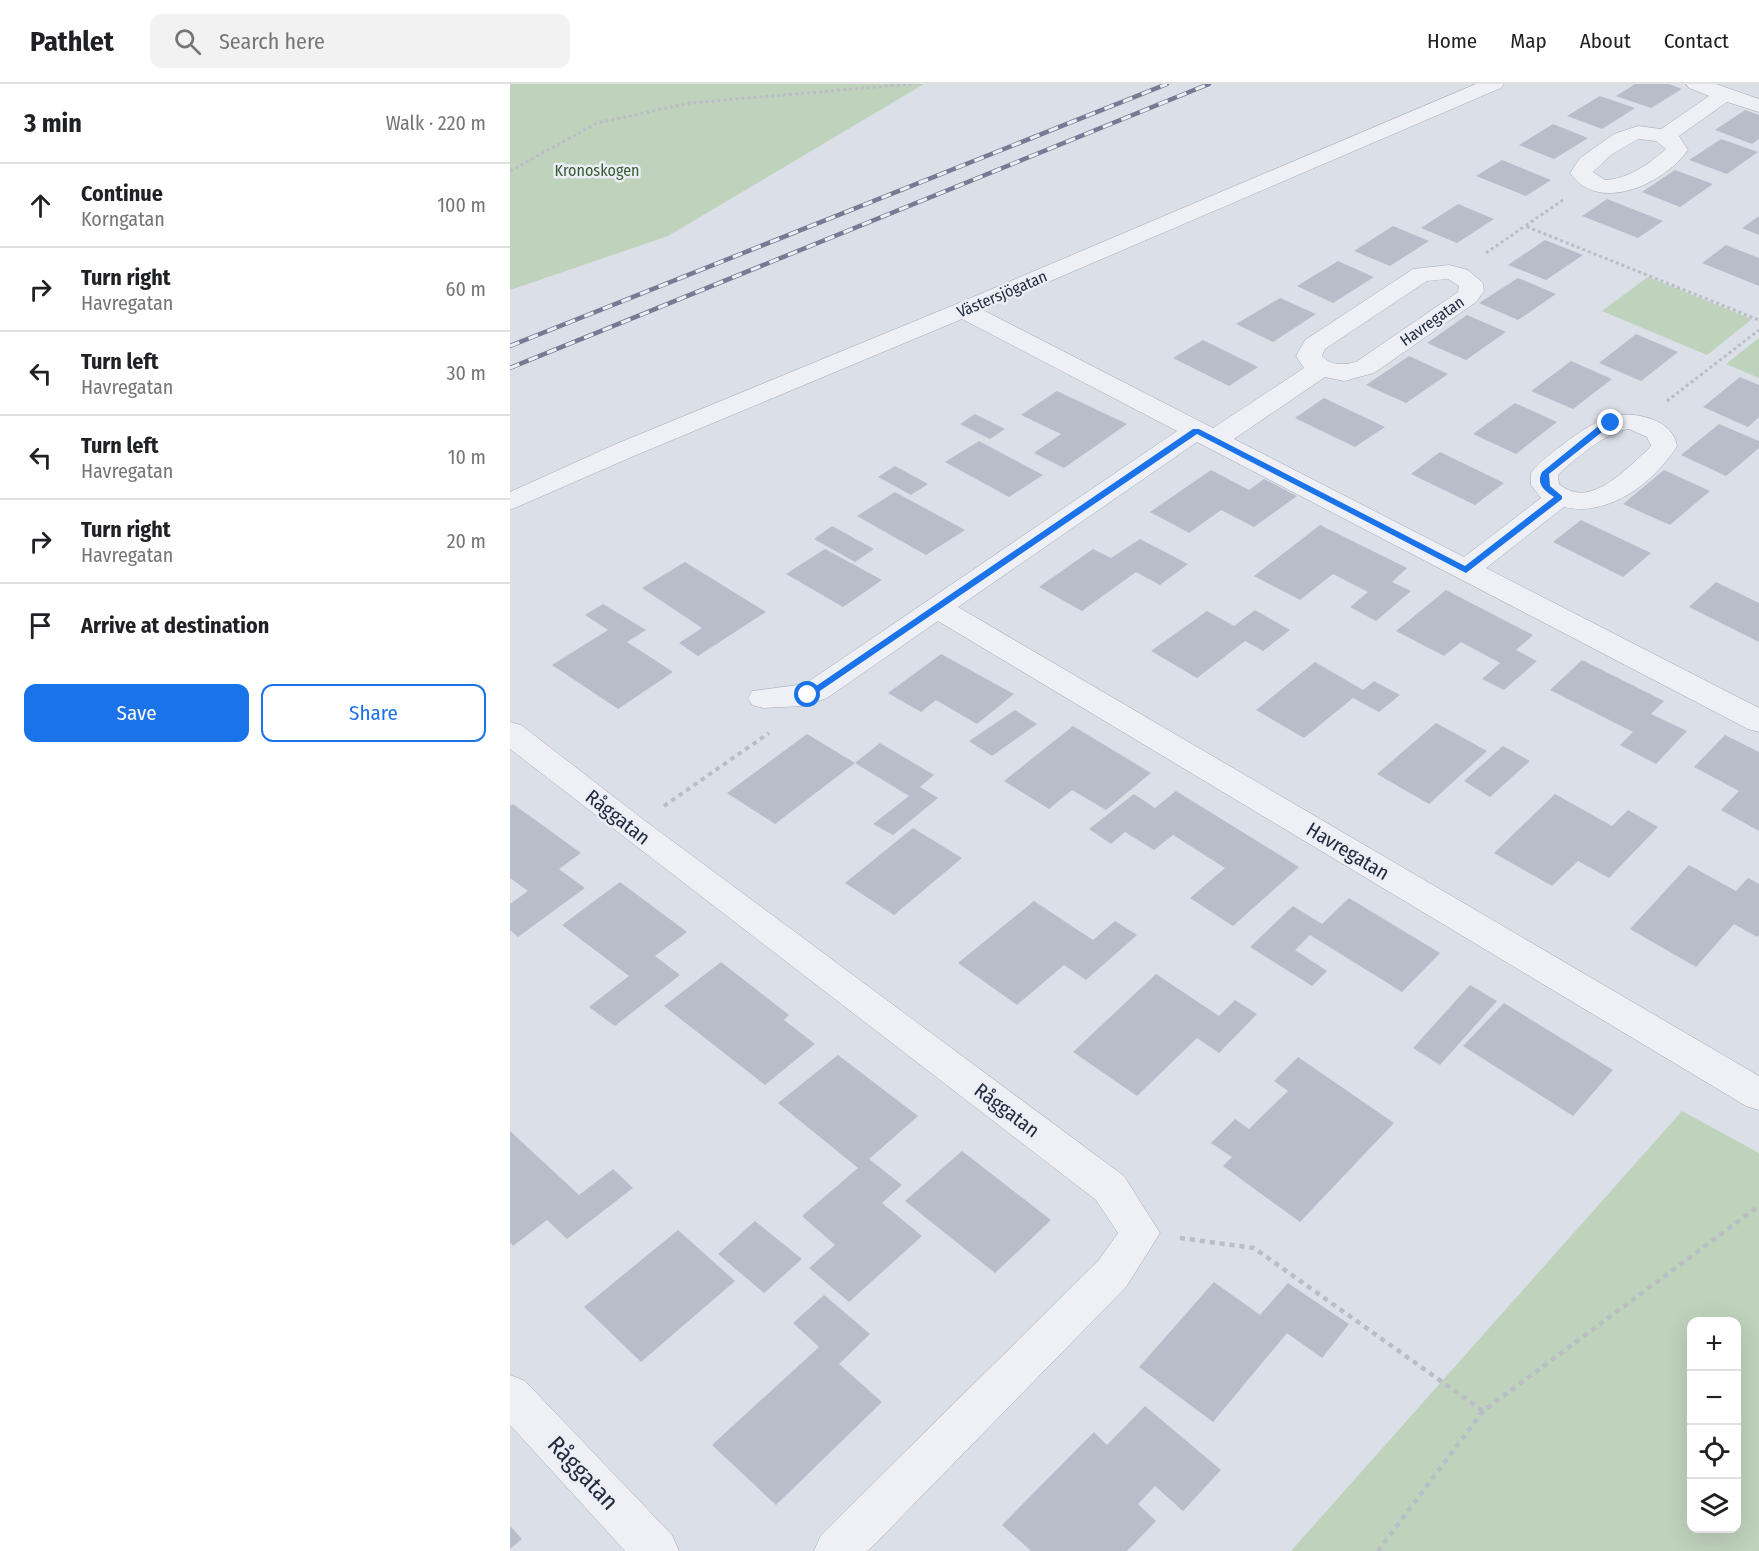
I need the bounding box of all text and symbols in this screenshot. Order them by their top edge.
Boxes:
search box [150,14,570,68]
text: Pathlet [30,25,114,58]
icon: search [171,25,204,58]
text: Search here [219,28,325,55]
text: Home [1427,28,1477,54]
text: Map [1510,28,1547,54]
text: About [1580,28,1631,54]
text: Contact [1664,28,1729,54]
text: 3 min [24,108,82,139]
text: Walk · 220 m [386,111,486,135]
park label: Kronoskogen [554,161,640,180]
text: Continue [81,180,163,207]
icon: ahead [24,189,57,222]
text: 100 m [437,193,486,217]
text: Korngatan [81,207,165,231]
text: Turn right [81,264,170,291]
street label: Västersjögatan [954,266,1050,322]
icon: right [24,273,57,306]
text: 60 m [446,277,486,301]
text: Havregatan [81,291,173,315]
street label: Havregatan [1396,292,1468,350]
text: Turn left [81,348,159,375]
icon: left [24,357,57,390]
text: 30 m [446,361,486,385]
text: Havregatan [81,375,173,399]
route end [1597,409,1623,435]
text: Turn left [81,432,159,459]
icon: left [24,441,57,474]
text: 10 m [448,445,486,469]
text: Havregatan [81,459,173,483]
text: Turn right [81,516,170,543]
icon: right [24,525,57,558]
text: 20 m [447,529,486,553]
text: Havregatan [81,543,173,567]
icon: arrive [24,609,57,642]
text: Arrive at destination [81,612,269,639]
route start [794,681,820,707]
button: Save [24,684,249,742]
button: Share [261,684,486,742]
street label: Råggatan [581,784,655,850]
street label: Havregatan [1302,817,1394,885]
street label: Råggatan [970,1078,1044,1142]
map controls [1687,1317,1741,1533]
button: + [1687,1317,1741,1371]
button: − [1687,1371,1741,1425]
button: locate [1687,1425,1741,1479]
street label: Råggatan [542,1430,624,1516]
button: layers [1687,1479,1741,1533]

